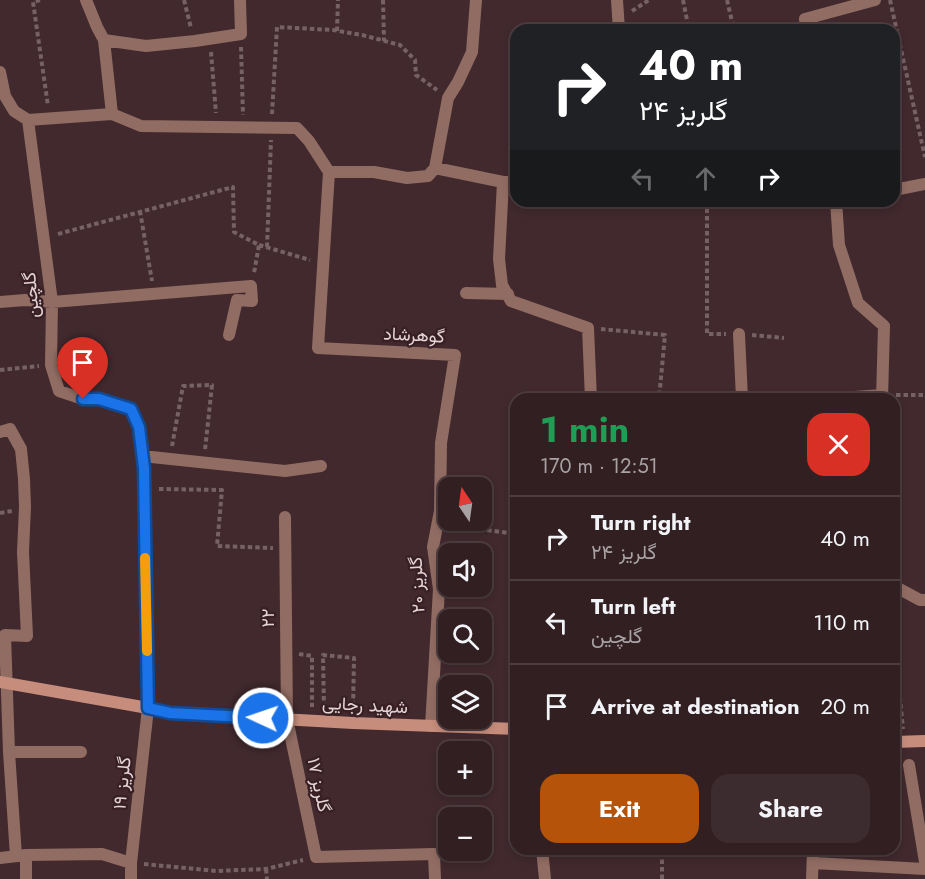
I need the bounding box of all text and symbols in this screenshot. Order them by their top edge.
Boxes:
text: 40 m [639,35,743,96]
icon: right [540,48,618,126]
text: گلریز ۲۴ [639,91,727,130]
icon: left [626,162,659,195]
icon: ahead [689,162,722,195]
icon: right [752,162,785,195]
street label: گلچین [16,271,46,319]
street label: گوهرشاد [383,320,445,350]
pin [57,337,108,399]
icon: arrive [66,346,99,379]
text: 1 min [540,403,629,455]
button: close [807,413,870,476]
text: 170 m · 12:51 [540,452,658,481]
north arrow [438,477,492,531]
map controls [438,477,492,861]
text: Turn right [591,506,691,538]
icon: right [540,522,573,555]
text: 40 m [820,522,870,554]
text: گلریز ۲۴ [591,538,657,567]
button: sound [438,543,492,597]
street label: گلریز ۲۰ [403,556,431,614]
text: Turn left [591,590,676,622]
icon: left [540,606,573,639]
text: 110 m [813,606,870,638]
street label: ۲۲ [255,609,281,627]
button: search [438,609,492,663]
text: گلچین [591,622,642,651]
button: layers [438,675,492,729]
position arrow [231,686,295,750]
street label: شهید رجایی [321,690,409,720]
icon: arrive [540,690,573,723]
text: Arrive at destination [591,690,800,722]
text: 20 m [821,690,870,722]
button: + [438,741,492,795]
street label: گلریز ۱۹ [106,755,138,811]
street label: گلریز ۱۷ [301,755,337,815]
button: Exit [540,774,699,843]
button: Share [711,774,870,843]
button: − [438,807,492,861]

